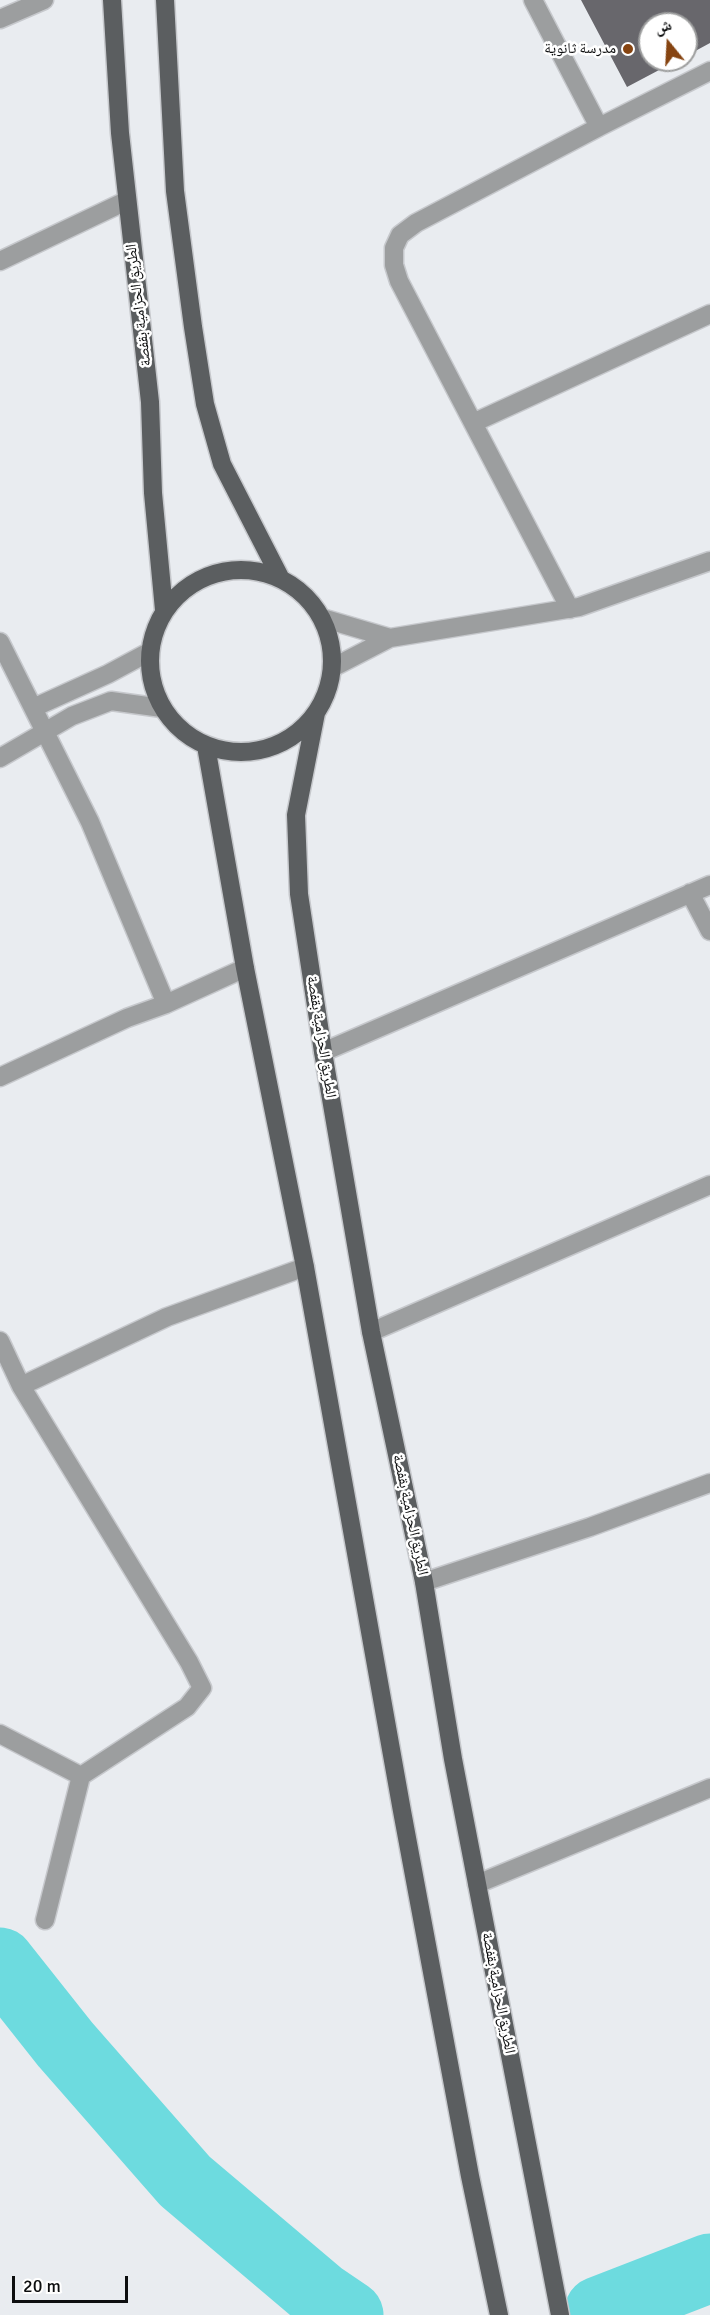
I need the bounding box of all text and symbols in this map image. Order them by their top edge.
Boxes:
north arrow [638,12,698,72]
text: ش [652,15,674,39]
place label: مدرسة ثانوية [544,40,616,58]
marker: مدرسة ثانوية [621,42,635,56]
street label: الطريق الحزامية بقفصة [123,243,155,367]
street label: الطريق الحزامية بقفصة [302,975,340,1099]
street label: الطريق الحزامية بقفصة [388,1453,432,1577]
street label: الطريق الحزامية بقفصة [477,1931,519,2055]
scale bar [15,2264,130,2302]
text: 20 m [23,2275,61,2297]

